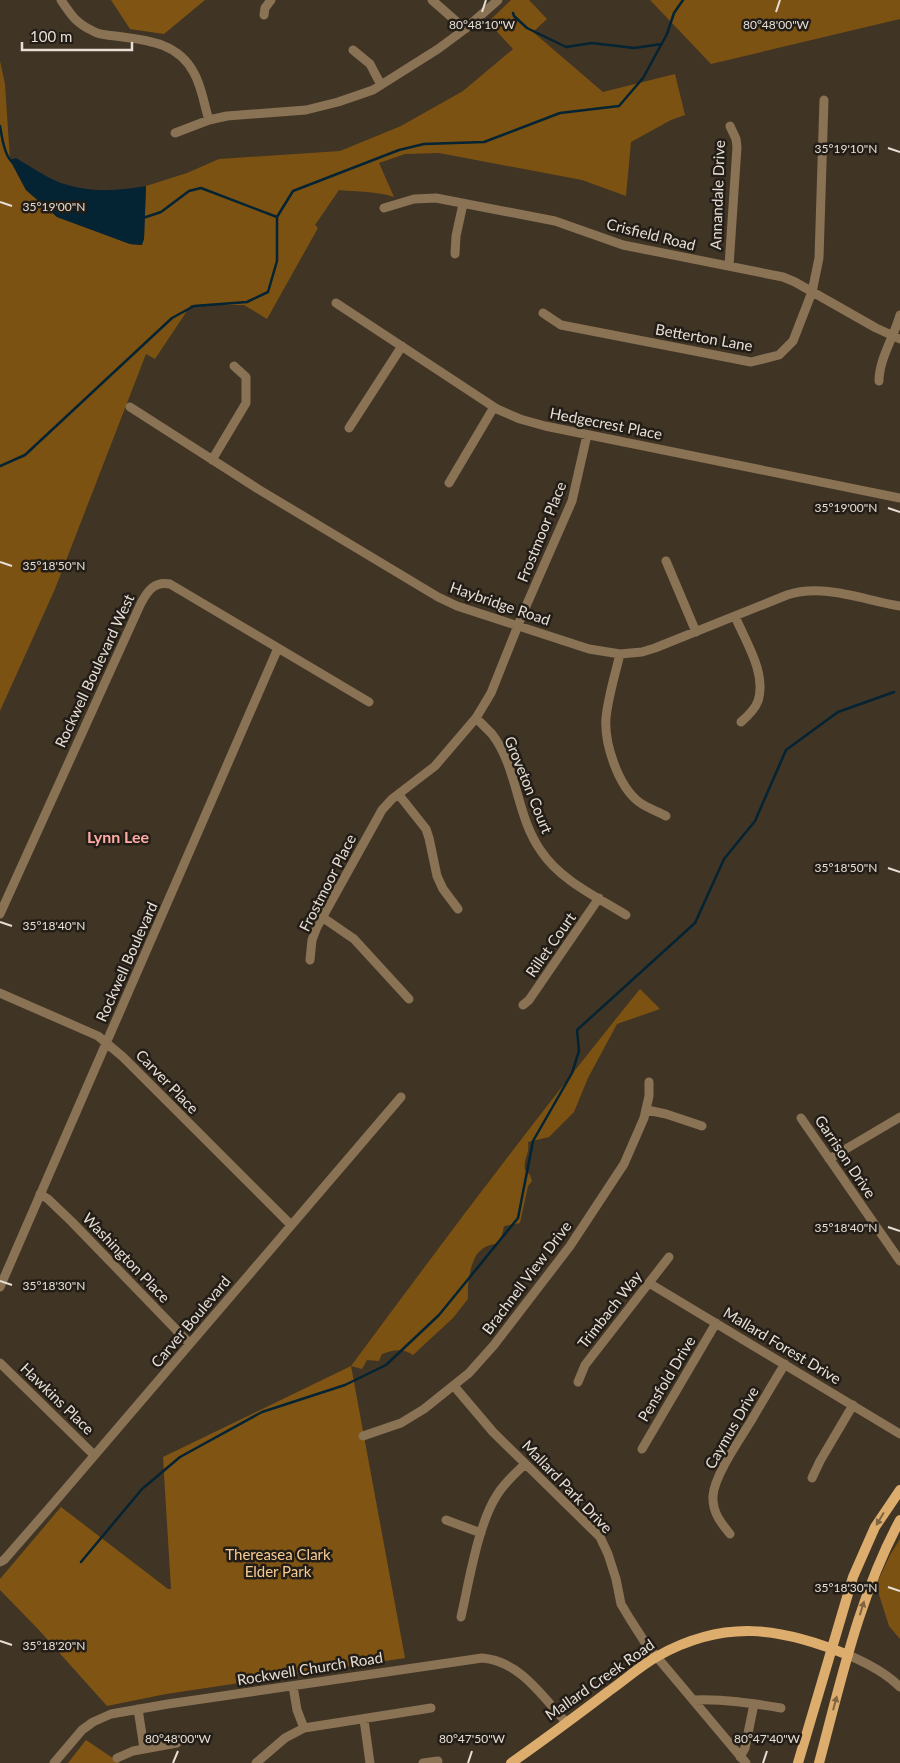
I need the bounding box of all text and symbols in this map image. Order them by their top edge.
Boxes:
text: 80°48'10"W [449,17,516,32]
text: 80°48'00"W [743,17,810,32]
scale bar [22,20,132,52]
text: 100 m [30,27,72,45]
street label: Annandale Drive [706,140,728,250]
text: 35°19'10"N [815,141,877,156]
text: 35°19'00"N [23,199,85,214]
street label: Crisfield Road [605,214,698,254]
street label: Betterton Lane [654,320,754,354]
street label: Hedgecrest Place [549,403,664,443]
street label: Frostmoor Place [513,479,569,584]
text: 35°19'00"N [815,500,877,515]
text: 35°18'50"N [23,558,85,573]
street label: Haybridge Road [448,577,553,629]
street label: Rockwell Boulevard West [51,590,138,750]
street label: Groveton Court [501,733,557,836]
district label: Lynn Lee [87,827,150,846]
street label: Frostmoor Place [295,831,359,934]
text: 35°18'50"N [815,860,877,875]
street label: Rockwell Boulevard [92,899,161,1024]
street label: Rillet Court [521,908,579,980]
text: 35°18'40"N [23,918,85,933]
street label: Carver Place [133,1045,203,1117]
street label: Garrison Drive [812,1112,880,1201]
street label: Washington Place [79,1209,174,1306]
street label: Brachnell View Drive [478,1217,575,1338]
text: 35°18'40"N [815,1220,877,1235]
street label: Trimbach Way [573,1267,645,1352]
street label: Carver Boulevard [147,1272,234,1371]
text: 35°18'30"N [23,1278,85,1293]
street label: Mallard Forest Drive [720,1303,845,1387]
street label: Pensfold Drive [634,1332,699,1424]
street label: Hawkins Place [17,1359,98,1438]
street label: Caymus Drive [700,1383,762,1472]
street label: Mallard Park Drive [519,1436,617,1536]
one-way arrow [875,1513,884,1526]
park label: Thereasea Clark Elder Park [225,1545,331,1580]
text: 35°18'30"N [815,1580,877,1595]
one-way arrow [859,1601,867,1616]
street label: Mallard Creek Road [542,1635,657,1723]
text: 35°18'20"N [23,1638,85,1653]
street label: Rockwell Church Road [236,1648,384,1688]
one-way arrow [831,1696,839,1711]
text: 80°48'00"W [145,1731,212,1746]
text: 80°47'50"W [439,1731,506,1746]
text: 80°47'40"W [734,1731,801,1746]

